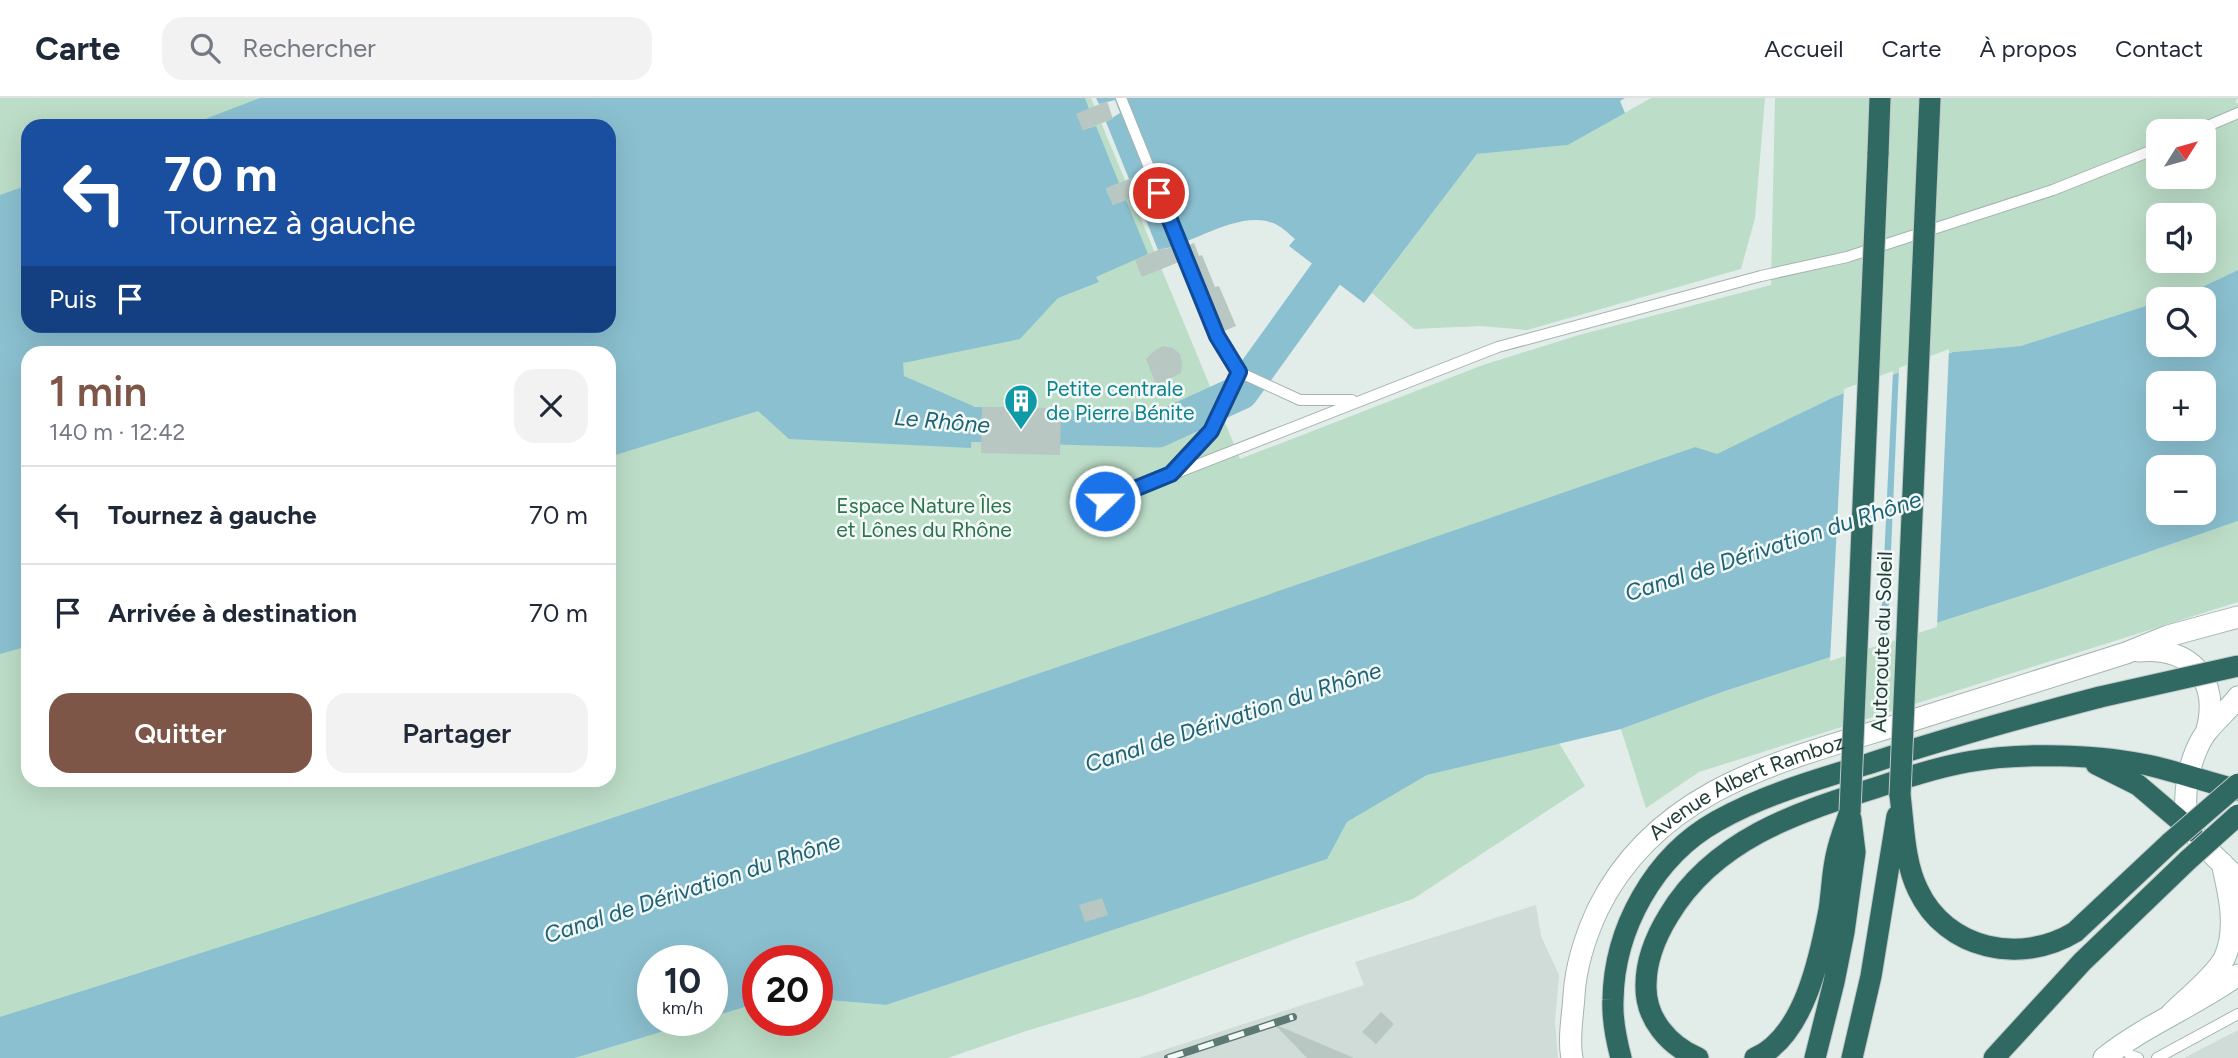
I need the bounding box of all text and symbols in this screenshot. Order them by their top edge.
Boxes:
search box [162,17,652,80]
text: Carte [35,29,120,68]
icon: search [186,29,224,67]
text: Rechercher [242,32,376,64]
text: Accueil [1764,34,1844,63]
text: Carte [1882,34,1941,63]
text: À propos [1979,34,2077,63]
text: Contact [2115,34,2203,63]
north arrow [2146,119,2216,189]
map controls [2146,119,2216,525]
text: 70 m [164,144,277,203]
icon: left [49,147,140,238]
pin [1129,163,1189,223]
icon: arrive [1140,174,1178,212]
button: sound [2146,203,2216,273]
text: Tournez à gauche [164,204,416,242]
icon: arrive [111,280,149,318]
text: Puis [49,283,97,315]
button: search [2146,287,2216,357]
text: 1 min [49,366,147,417]
button: close [514,369,588,443]
button: + [2146,371,2216,441]
place label: Petite centrale de Pierre Bénite [1046,376,1195,425]
building icon: Petite centrale de Pierre Bénite [1002,382,1040,431]
water label: Le Rhône [893,403,992,439]
text: 140 m · 12:42 [49,418,185,446]
button: − [2146,455,2216,525]
position arrow [1068,464,1142,538]
water label: Canal de Dérivation du Rhône [1621,485,1925,607]
park label: Espace Nature Îles et Lônes du Rhône [836,493,1012,542]
icon: left [49,496,87,534]
text: Tournez à gauche [108,499,317,531]
text: 70 m [529,499,588,531]
street label: Autoroute du Soleil [1866,551,1897,733]
icon: arrive [49,594,87,632]
text: Arrivée à destination [108,597,357,629]
text: 70 m [529,597,588,629]
water label: Canal de Dérivation du Rhône [1081,656,1385,778]
button: Quitter [49,693,312,773]
button: Partager [326,693,588,773]
street label: Avenue Albert Ramboz [1643,729,1847,845]
water label: Canal de Dérivation du Rhône [540,827,844,949]
speed limit sign: 20 [742,945,833,1036]
text: 10 [664,960,701,1002]
text: km/h [662,997,703,1019]

